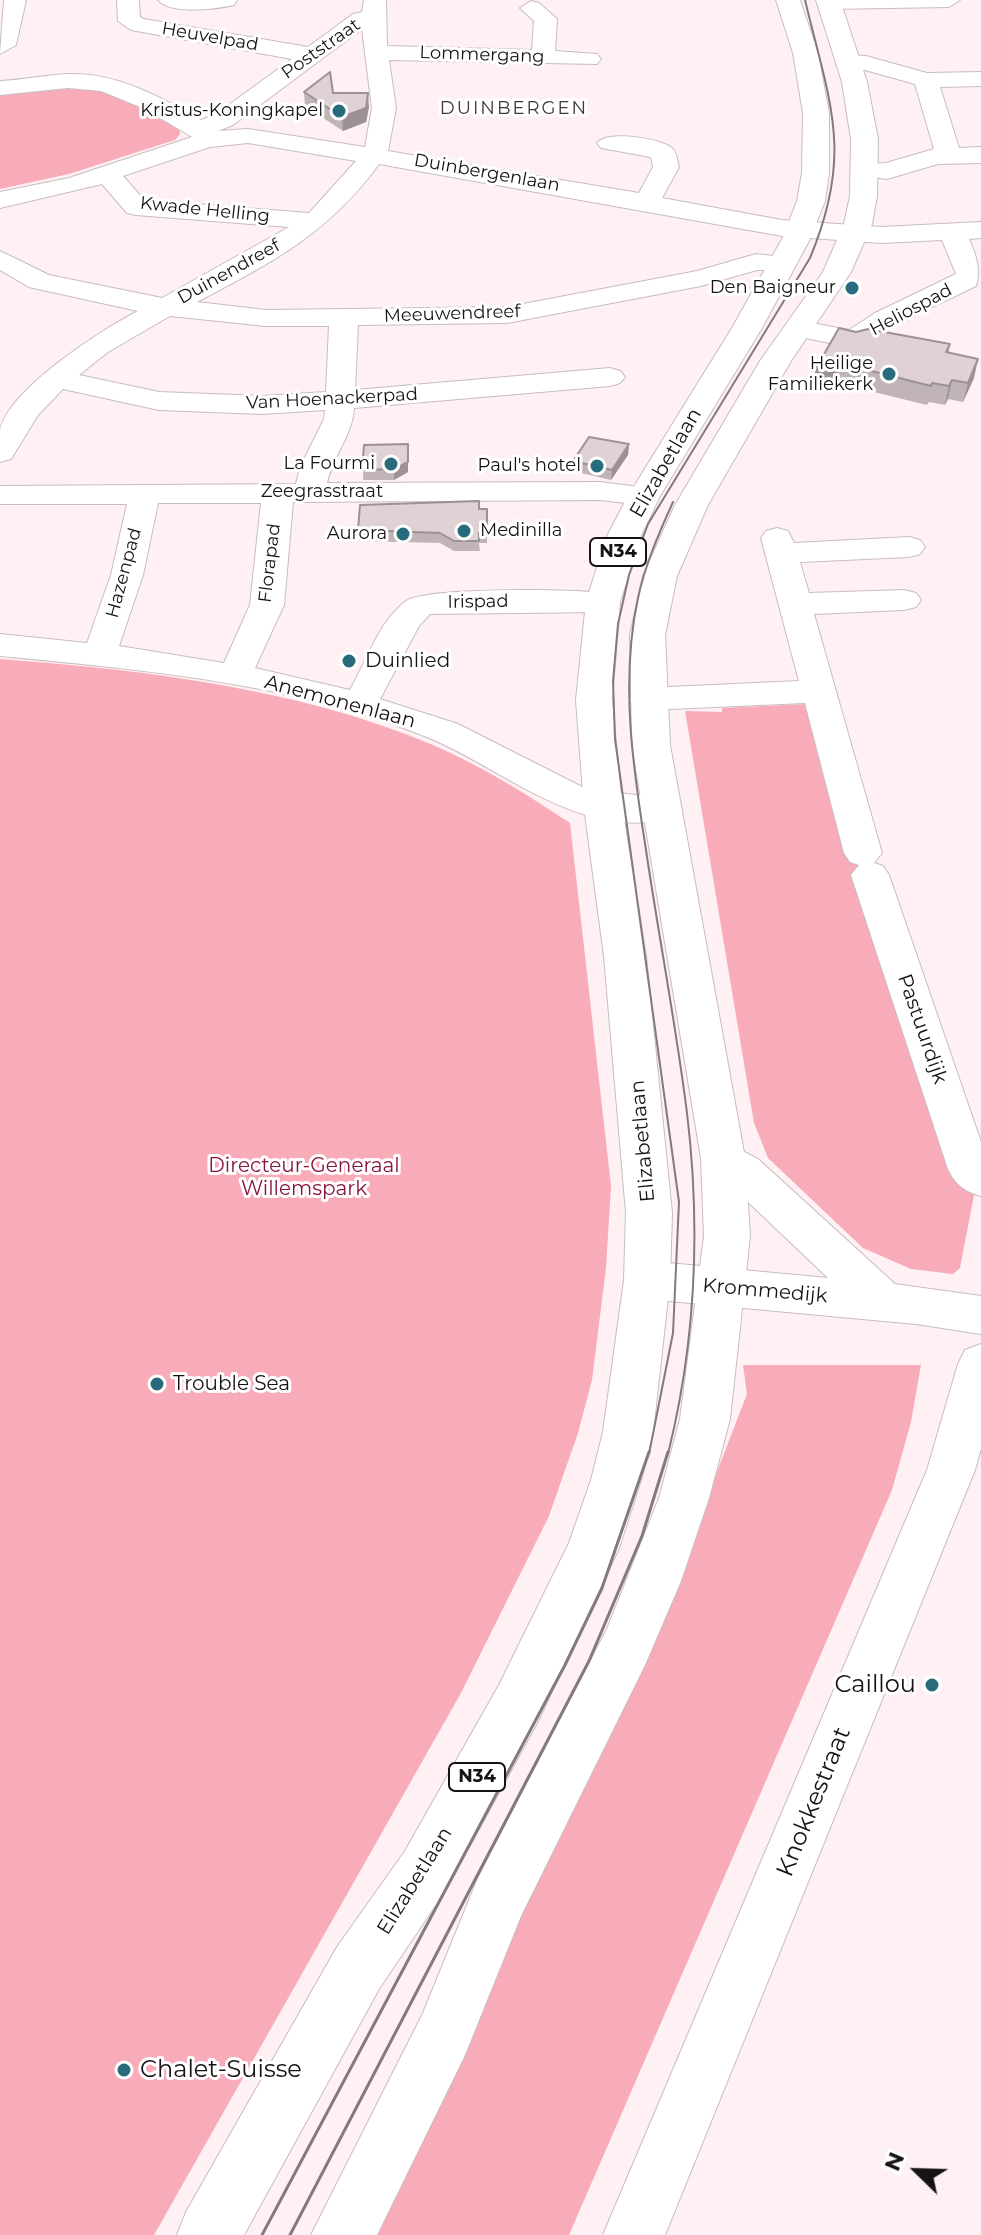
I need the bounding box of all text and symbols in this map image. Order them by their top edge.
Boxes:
street label: Poststraat [277,14,365,84]
street label: Heuvelpad [160,18,260,56]
street label: Lommergang [419,42,545,68]
district label: DUINBERGEN [440,98,588,120]
place label: Kristus-Koningkapel [140,100,323,122]
marker: Kristus-Koningkapel [330,102,348,120]
street label: Duinbergenlaan [412,150,562,196]
street label: Kwade Helling [139,192,271,228]
street label: Duinendreef [174,235,284,309]
place label: Den Baigneur [710,277,836,299]
marker: Den Baigneur [843,279,861,297]
street label: Heliospad [866,279,956,341]
street label: Meeuwendreef [383,301,521,327]
place label: Heilige Familiekerk [768,353,873,396]
marker: Heilige Familiekerk [880,365,898,383]
street label: Van Hoenackerpad [246,384,418,414]
street label: Elizabetlaan [625,404,707,522]
place label: La Fourmi [284,453,375,475]
marker: La Fourmi [382,455,400,473]
place label: Paul's hotel [478,455,581,477]
marker: Paul's hotel [588,457,606,475]
street label: Zeegrasstraat [261,481,383,503]
place label: Medinilla [480,520,562,542]
street label: Florapad [254,522,286,604]
marker: Medinilla [455,522,473,540]
place label: Aurora [327,523,387,545]
marker: Aurora [394,525,412,543]
street label: Hazenpad [102,526,146,620]
road number: N34 [590,538,646,566]
street label: Irispad [447,591,509,613]
place label: Duinlied [365,649,450,673]
marker: Duinlied [340,652,358,670]
street label: Anemonenlaan [262,670,418,734]
street label: Pastuurdijk [892,971,952,1087]
street label: Elizabetlaan [626,1079,660,1203]
park label: Directeur-Generaal Willemspark [208,1154,400,1201]
street label: Krommedijk [702,1274,828,1308]
place label: Trouble Sea [173,1372,290,1396]
marker: Trouble Sea [148,1375,166,1393]
place label: Caillou [834,1671,916,1699]
marker: Caillou [923,1676,941,1694]
street label: Knokkestraat [771,1723,857,1881]
road number: N34 [449,1763,505,1791]
street label: Elizabetlaan [372,1823,458,1939]
place label: Chalet-Suisse [140,2056,302,2084]
marker: Chalet-Suisse [115,2061,133,2079]
north arrow [877,2131,957,2211]
text: N [879,2148,910,2175]

